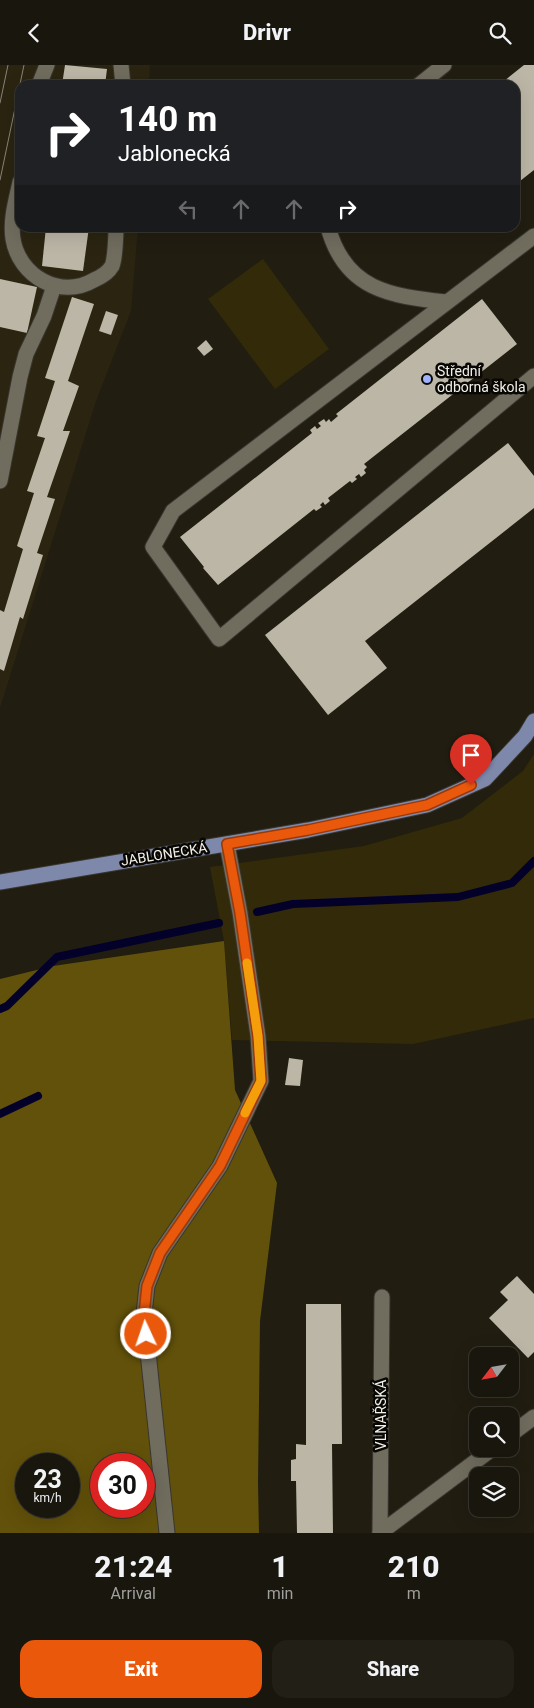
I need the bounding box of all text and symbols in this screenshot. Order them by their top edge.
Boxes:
icon: back [20,19,48,47]
icon: search [486,19,514,47]
text: Drivr [243,20,291,45]
text: 140 m [118,99,217,140]
icon: right [35,100,100,165]
text: Jablonecká [118,141,231,166]
icon: left [174,195,202,223]
icon: ahead [227,195,255,223]
icon: ahead [280,195,308,223]
icon: right [333,195,361,223]
place label: Střední odborná škola [437,363,526,395]
marker: Střední odborná škola [421,373,433,385]
pin [450,734,492,785]
icon: arrive [457,741,485,769]
street label: JABLONECKÁ [120,838,208,869]
position arrow [119,1307,171,1359]
north arrow [469,1347,519,1397]
map controls [469,1347,519,1517]
street label: VLNAŘSKÁ [372,1380,389,1450]
button: search [469,1407,519,1457]
speed limit sign: 30 [90,1453,155,1518]
text: 23 [33,1465,62,1494]
button: layers [469,1467,519,1517]
text: km/h [33,1491,62,1505]
text: 21:24 [94,1549,172,1584]
text: 1 [271,1549,289,1584]
text: 210 [388,1549,440,1584]
text: Arrival [111,1584,156,1603]
text: min [267,1584,293,1603]
text: m [407,1584,421,1603]
button: Exit [20,1640,262,1698]
button: Share [272,1640,514,1698]

